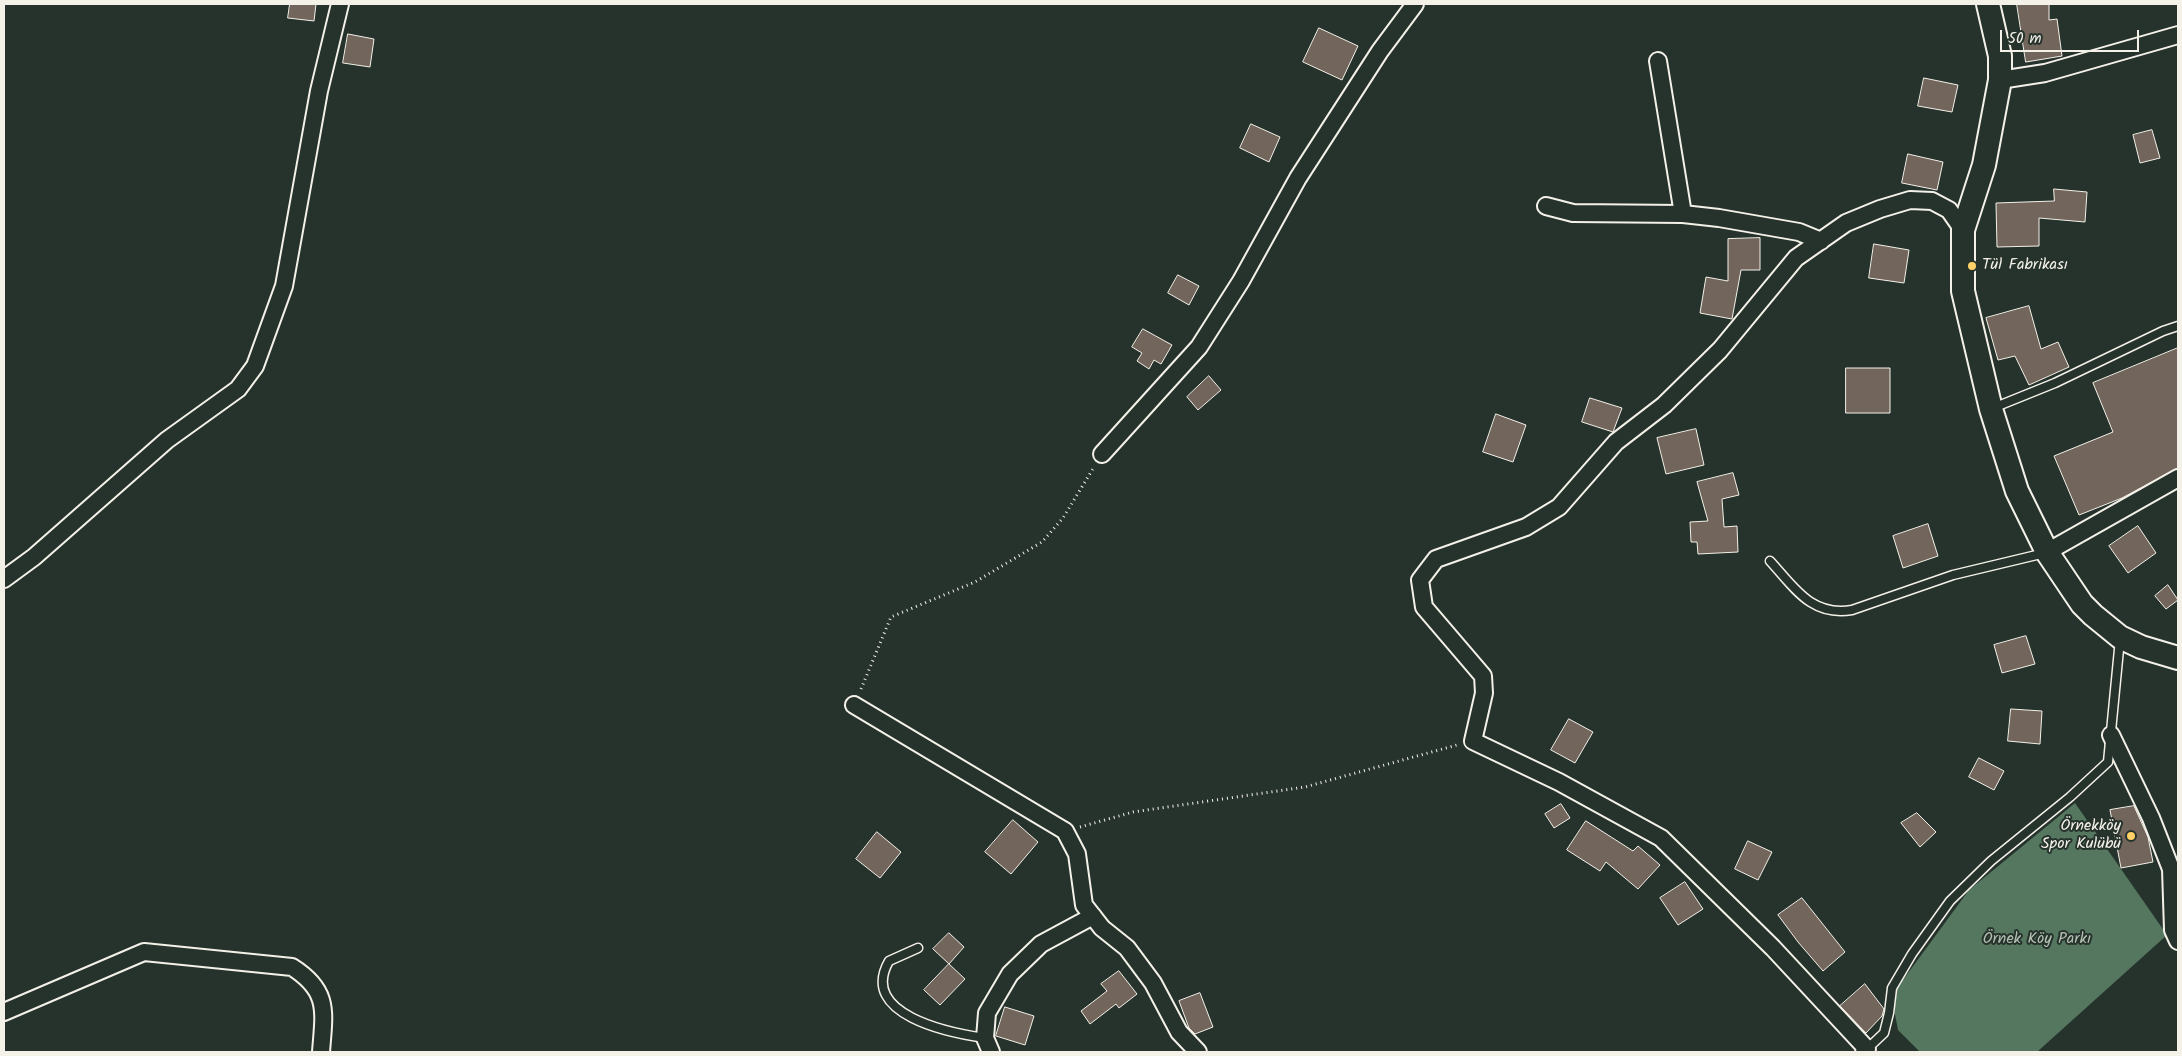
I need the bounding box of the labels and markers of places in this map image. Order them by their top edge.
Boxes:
place label: Tül Fabrikası [1982,256,2068,276]
marker: Tül Fabrikası [1966,260,1978,272]
place label: Örnekköy Spor Kulübü [2041,817,2121,855]
marker: Örnekköy Spor Kulübü [2125,830,2137,842]

